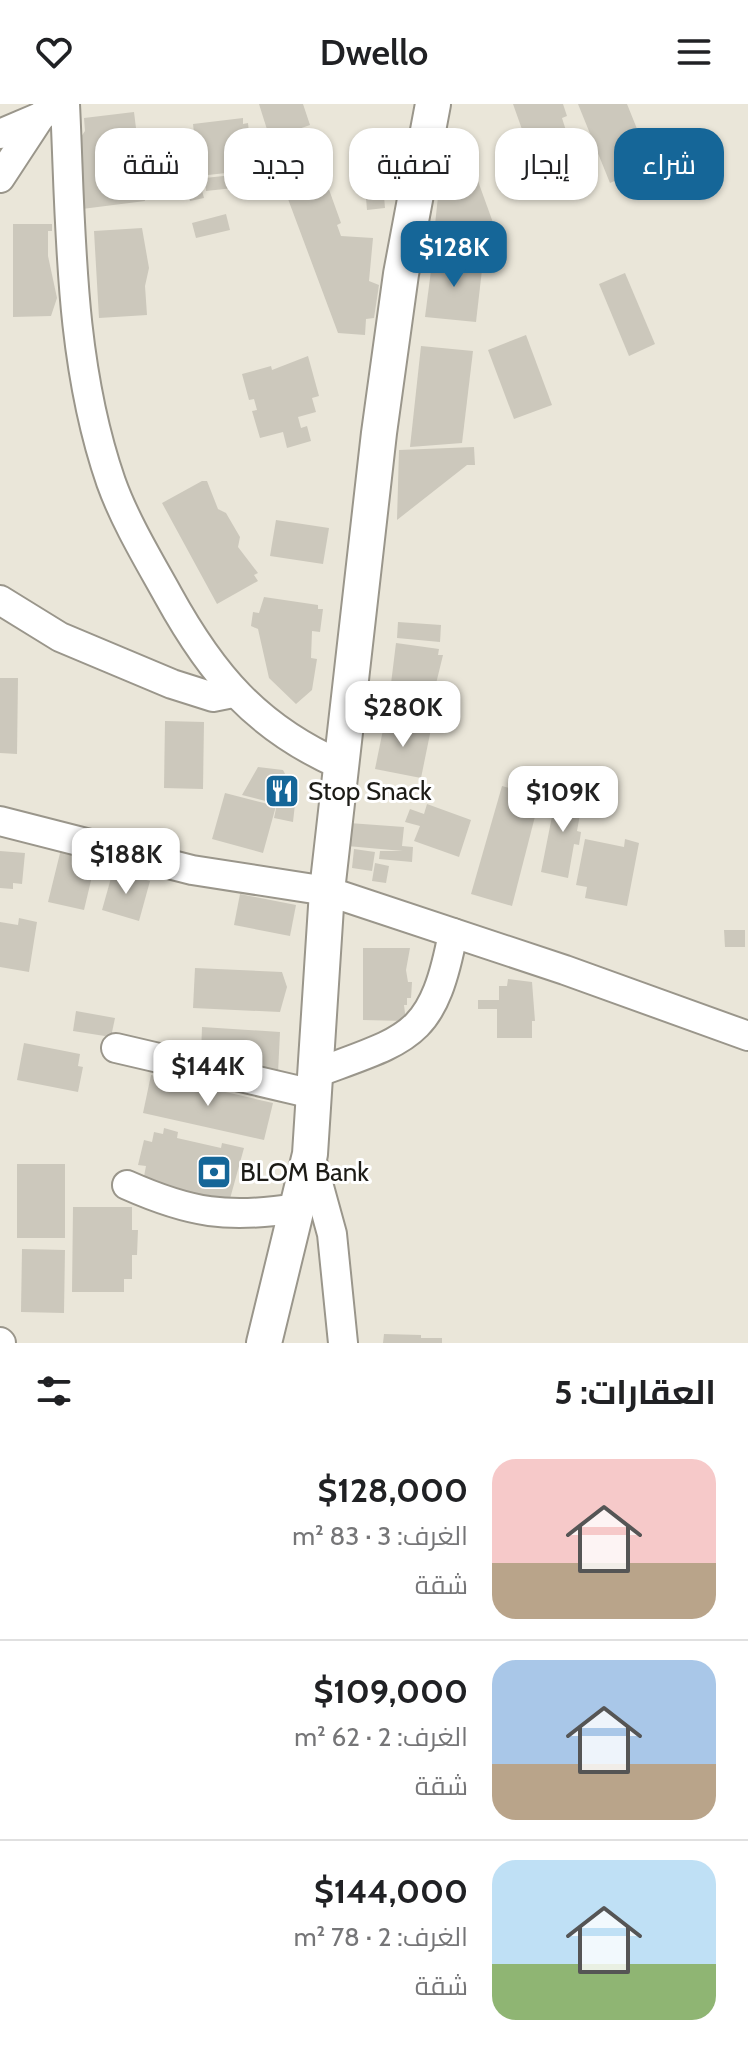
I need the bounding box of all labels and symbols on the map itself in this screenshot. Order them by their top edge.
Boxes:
pin: $128K [398,221,510,289]
pin: $280K [347,681,459,749]
pin: $109K [507,766,619,834]
restaurant icon: Stop Snack [263,772,301,810]
place label: Stop Snack [308,775,432,807]
pin: $188K [70,828,182,896]
pin: $144K [152,1040,264,1108]
bank icon: BLOM Bank [195,1153,233,1191]
place label: BLOM Bank [240,1156,369,1188]

